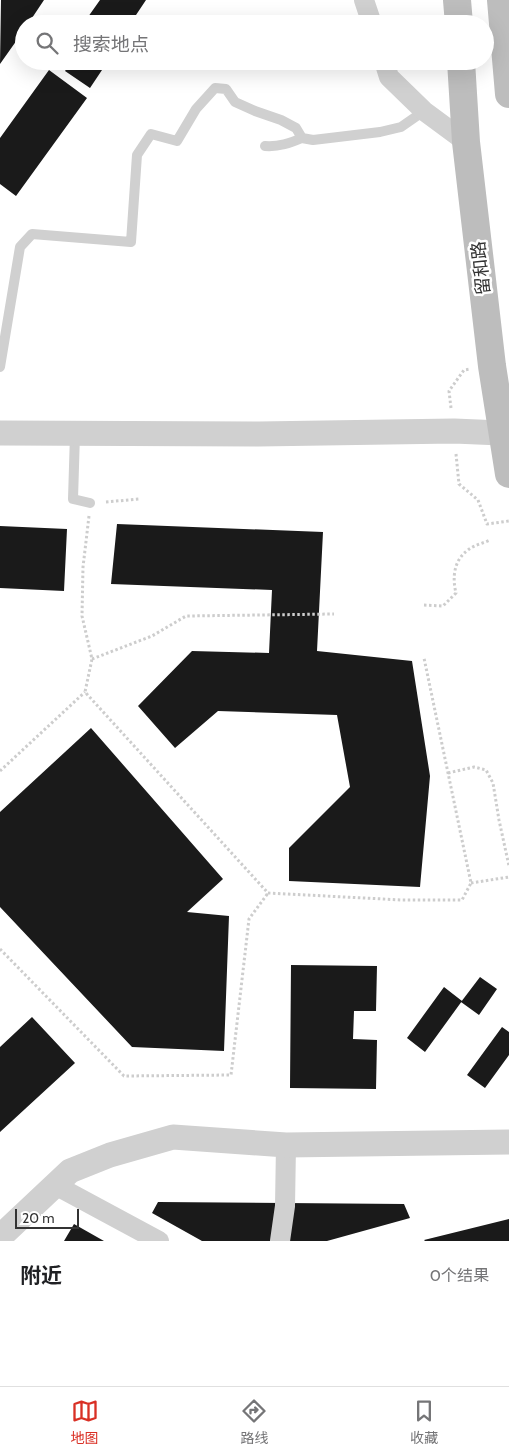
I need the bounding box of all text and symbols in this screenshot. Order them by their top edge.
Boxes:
search box [15,15,494,70]
icon: search [33,29,61,57]
text: 搜索地点 [73,33,149,56]
street label: 留和路 [467,240,495,296]
scale bar [15,1206,79,1229]
text: 20 m [22,1209,55,1227]
text: 附近 [20,1263,62,1288]
text: 0个结果 [430,1266,489,1285]
tab: 地图 [71,1397,99,1447]
tab: 路线 [240,1397,268,1447]
tab: 收藏 [410,1397,438,1447]

